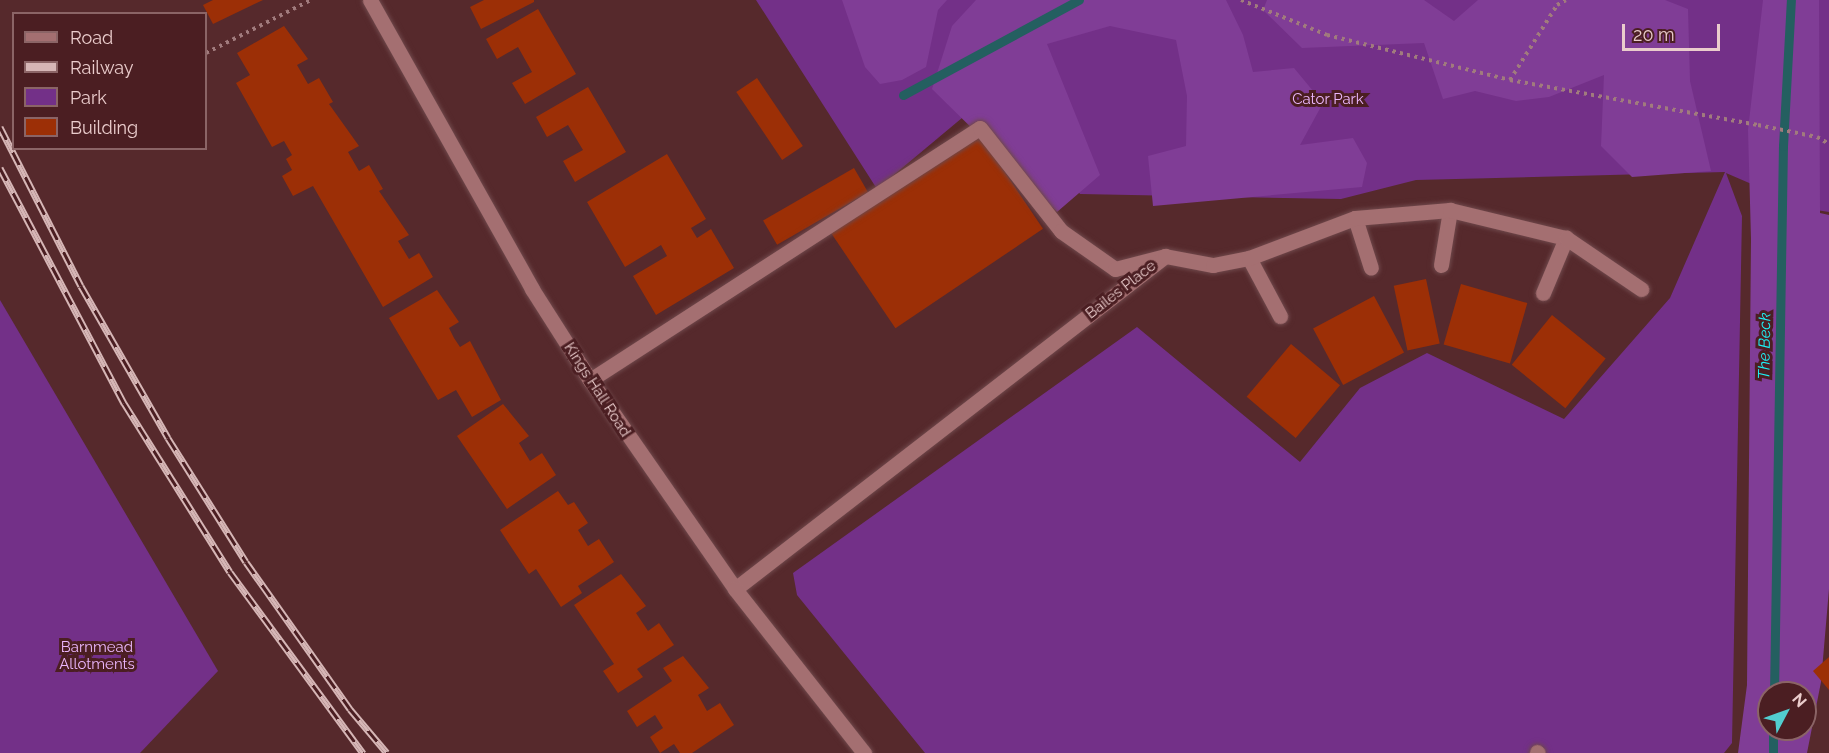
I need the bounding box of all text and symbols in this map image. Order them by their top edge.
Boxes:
legend [12,12,207,150]
scale bar [1625,12,1722,50]
text: 20 m [1633,24,1675,45]
text: Road [70,27,113,48]
text: Railway [70,57,134,78]
text: Park [70,87,107,108]
park label: Cator Park [1292,91,1364,109]
text: Building [70,117,138,138]
street label: Bailes Place [1082,257,1160,323]
water label: The Beck [1755,313,1775,379]
street label: Kings Hall Road [560,339,634,441]
park label: Barnmead Allotments [59,638,135,673]
north arrow [1757,681,1817,741]
text: N [1788,689,1811,711]

